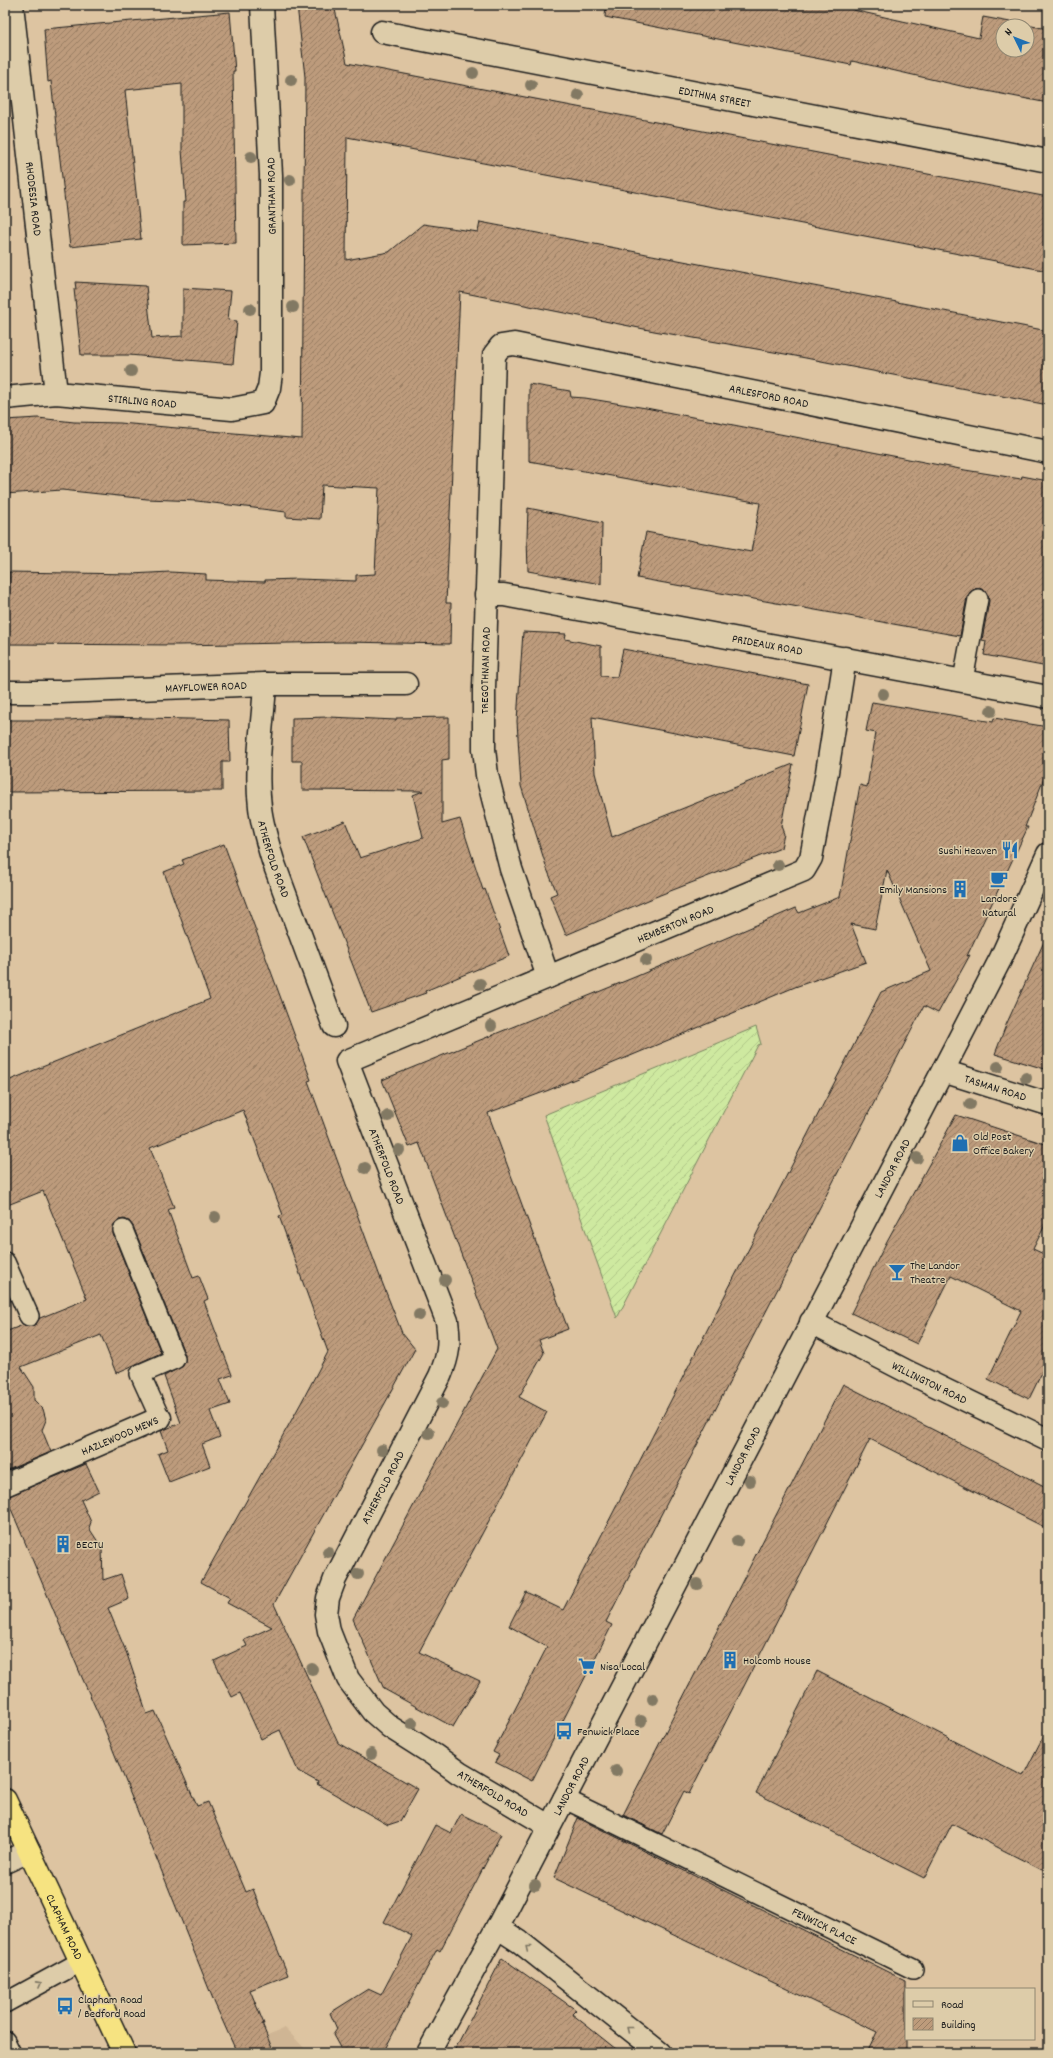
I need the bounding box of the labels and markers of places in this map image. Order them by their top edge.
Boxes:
restaurant icon: Sushi Heaven [1000,840,1020,860]
place label: Sushi Heaven [938,843,997,860]
cafe icon: Landors Natural [989,869,1009,889]
building icon: Emily Mansions [950,879,970,899]
place label: Emily Mansions [879,882,947,899]
place label: Landors Natural [981,891,1017,922]
place label: Old Post Office Bakery [973,1129,1035,1160]
shop icon: Old Post Office Bakery [950,1133,970,1153]
place label: The Landor Theatre [910,1258,960,1289]
bar icon: The Landor Theatre [887,1262,907,1282]
building icon: BECTU [53,1534,73,1554]
place label: BECTU [76,1537,104,1554]
building icon: Holcomb House [720,1650,740,1670]
place label: Holcomb House [743,1653,811,1670]
supermarket icon: Nisa Local [577,1656,597,1676]
place label: Nisa Local [600,1659,645,1676]
bus stop icon: Fenwick Place [554,1721,574,1741]
place label: Fenwick Place [577,1724,640,1741]
place label: Clapham Road / Bedford Road [78,1992,146,2023]
bus stop icon: Clapham Road / Bedford Road [55,1996,75,2016]

